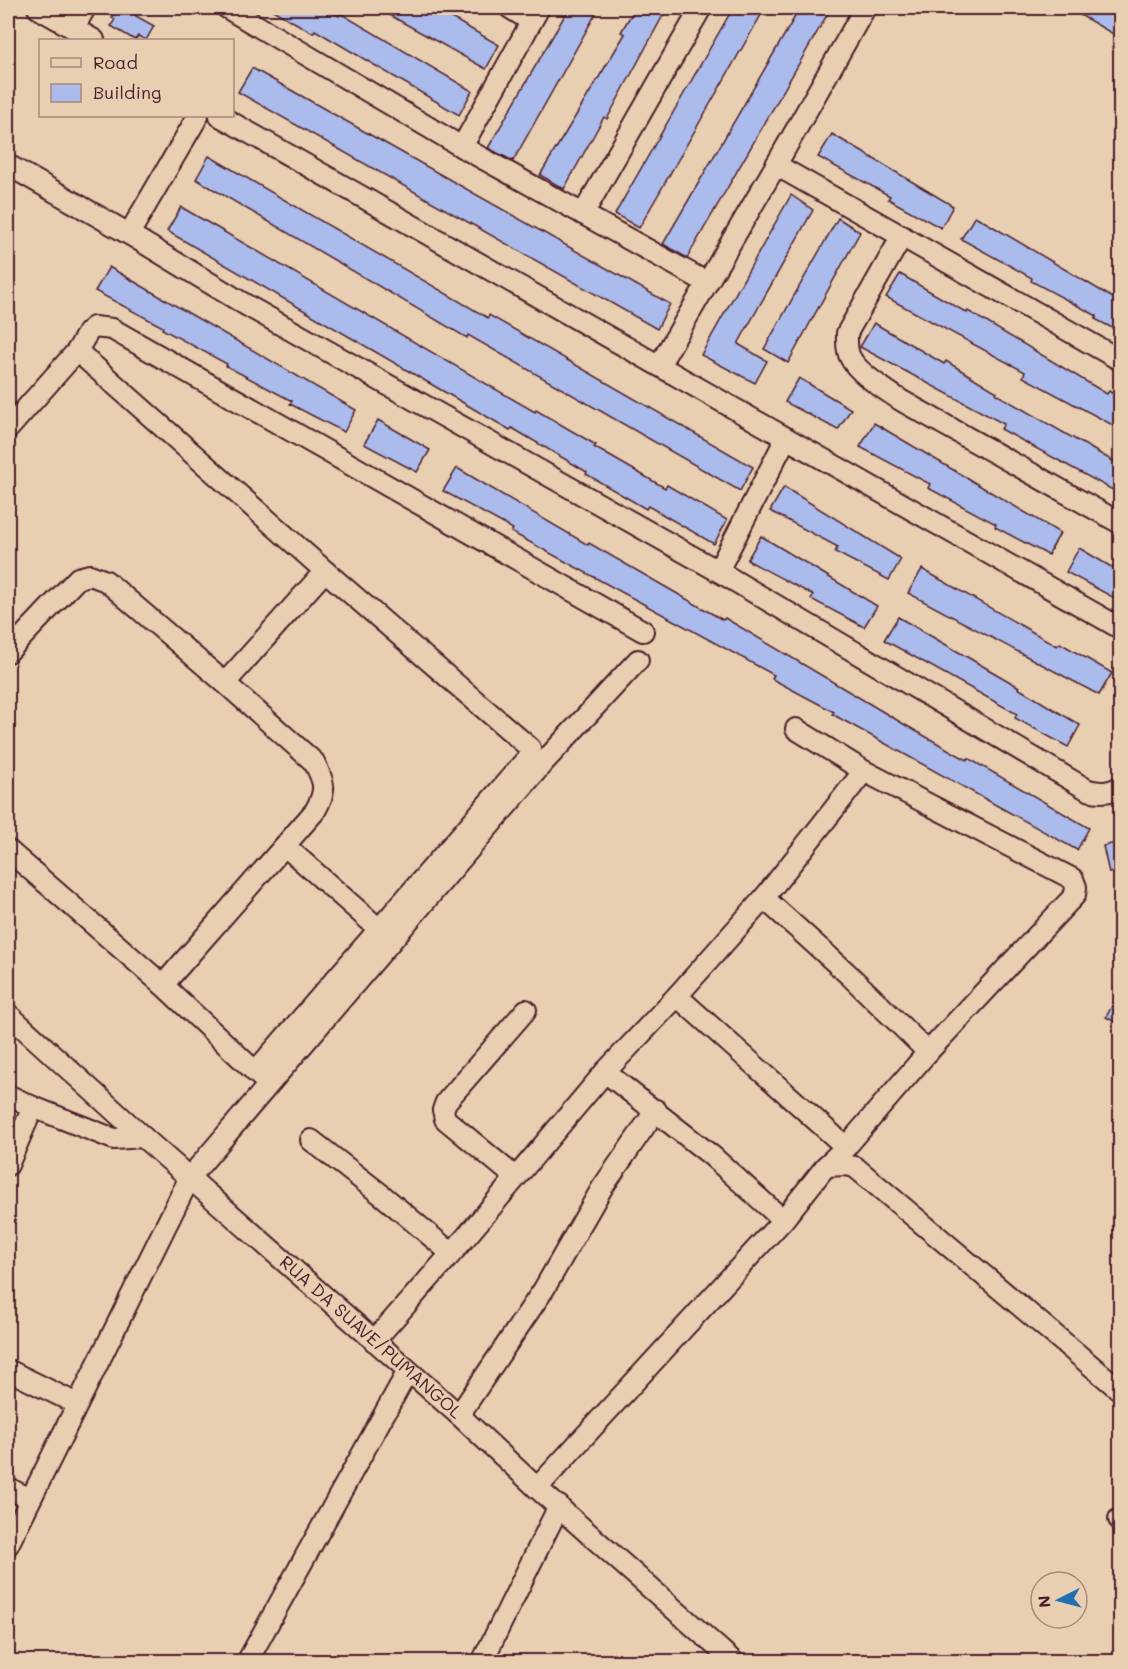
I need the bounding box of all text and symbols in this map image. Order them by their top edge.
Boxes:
legend [39,39,234,117]
text: Road [93,50,138,74]
text: Building [93,80,161,104]
street label: RUA DA SUAVE/PUMANGOL [275,1250,468,1424]
north arrow [1029,1570,1089,1630]
text: N [1033,1594,1055,1609]

